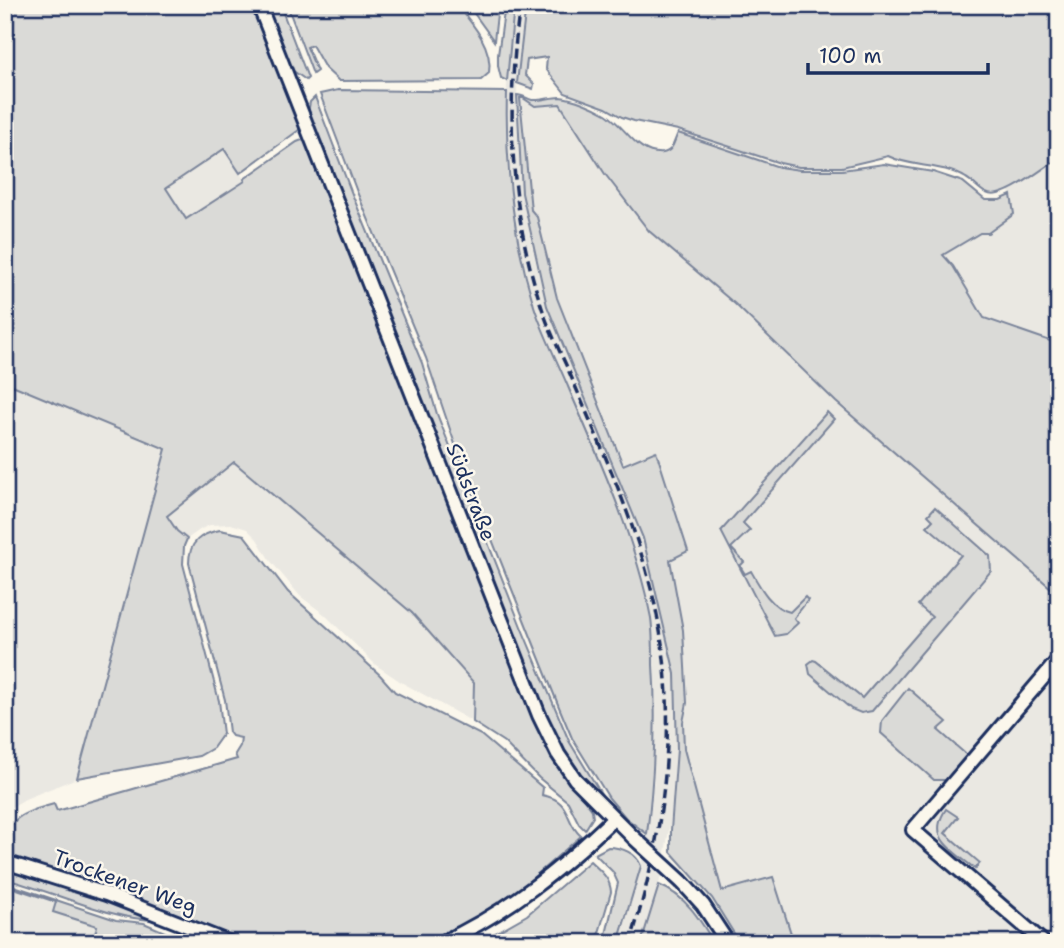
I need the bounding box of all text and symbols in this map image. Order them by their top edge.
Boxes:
scale bar [808,32,989,76]
text: 100 m [819,42,882,70]
street label: Südstraße [439,439,503,545]
street label: Trockener Weg [49,843,201,921]

